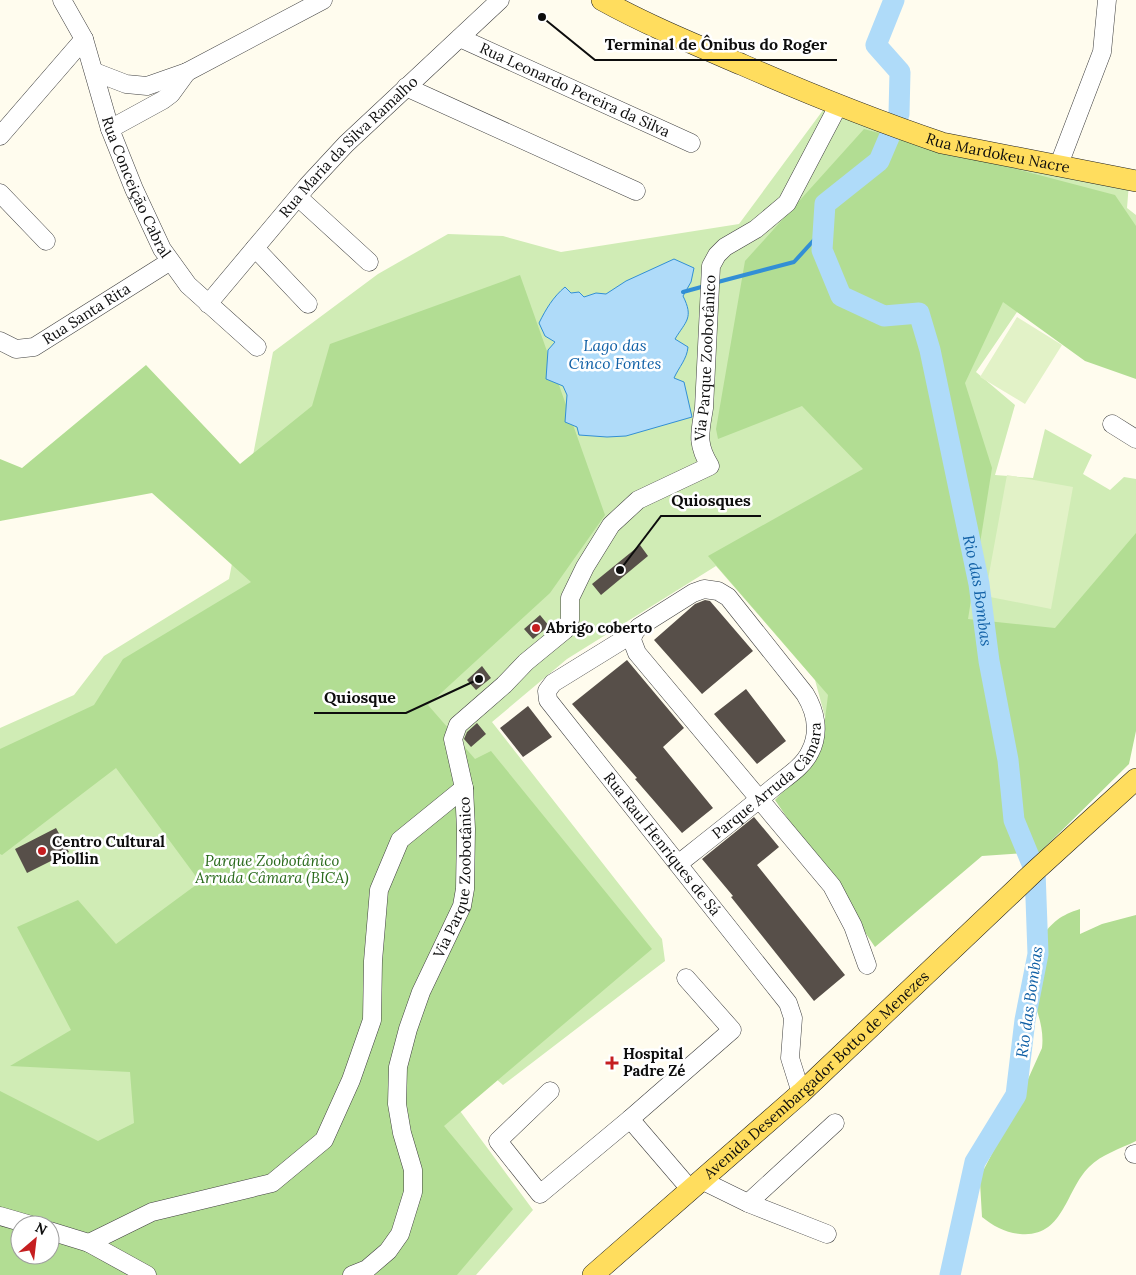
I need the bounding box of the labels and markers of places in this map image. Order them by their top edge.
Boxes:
callout: Terminal de Ônibus do Roger [595,29,837,60]
callout: Quiosques [661,485,761,516]
place label: Abrigo coberto [546,618,653,637]
marker: Abrigo coberto [530,622,542,634]
callout: Quiosque [314,682,406,713]
place label: Centro Cultural Piollin [52,832,165,868]
marker: Centro Cultural Piollin [36,845,48,857]
place label: Hospital Padre Zé [623,1044,685,1080]
marker: Hospital Padre Zé [605,1056,619,1070]

